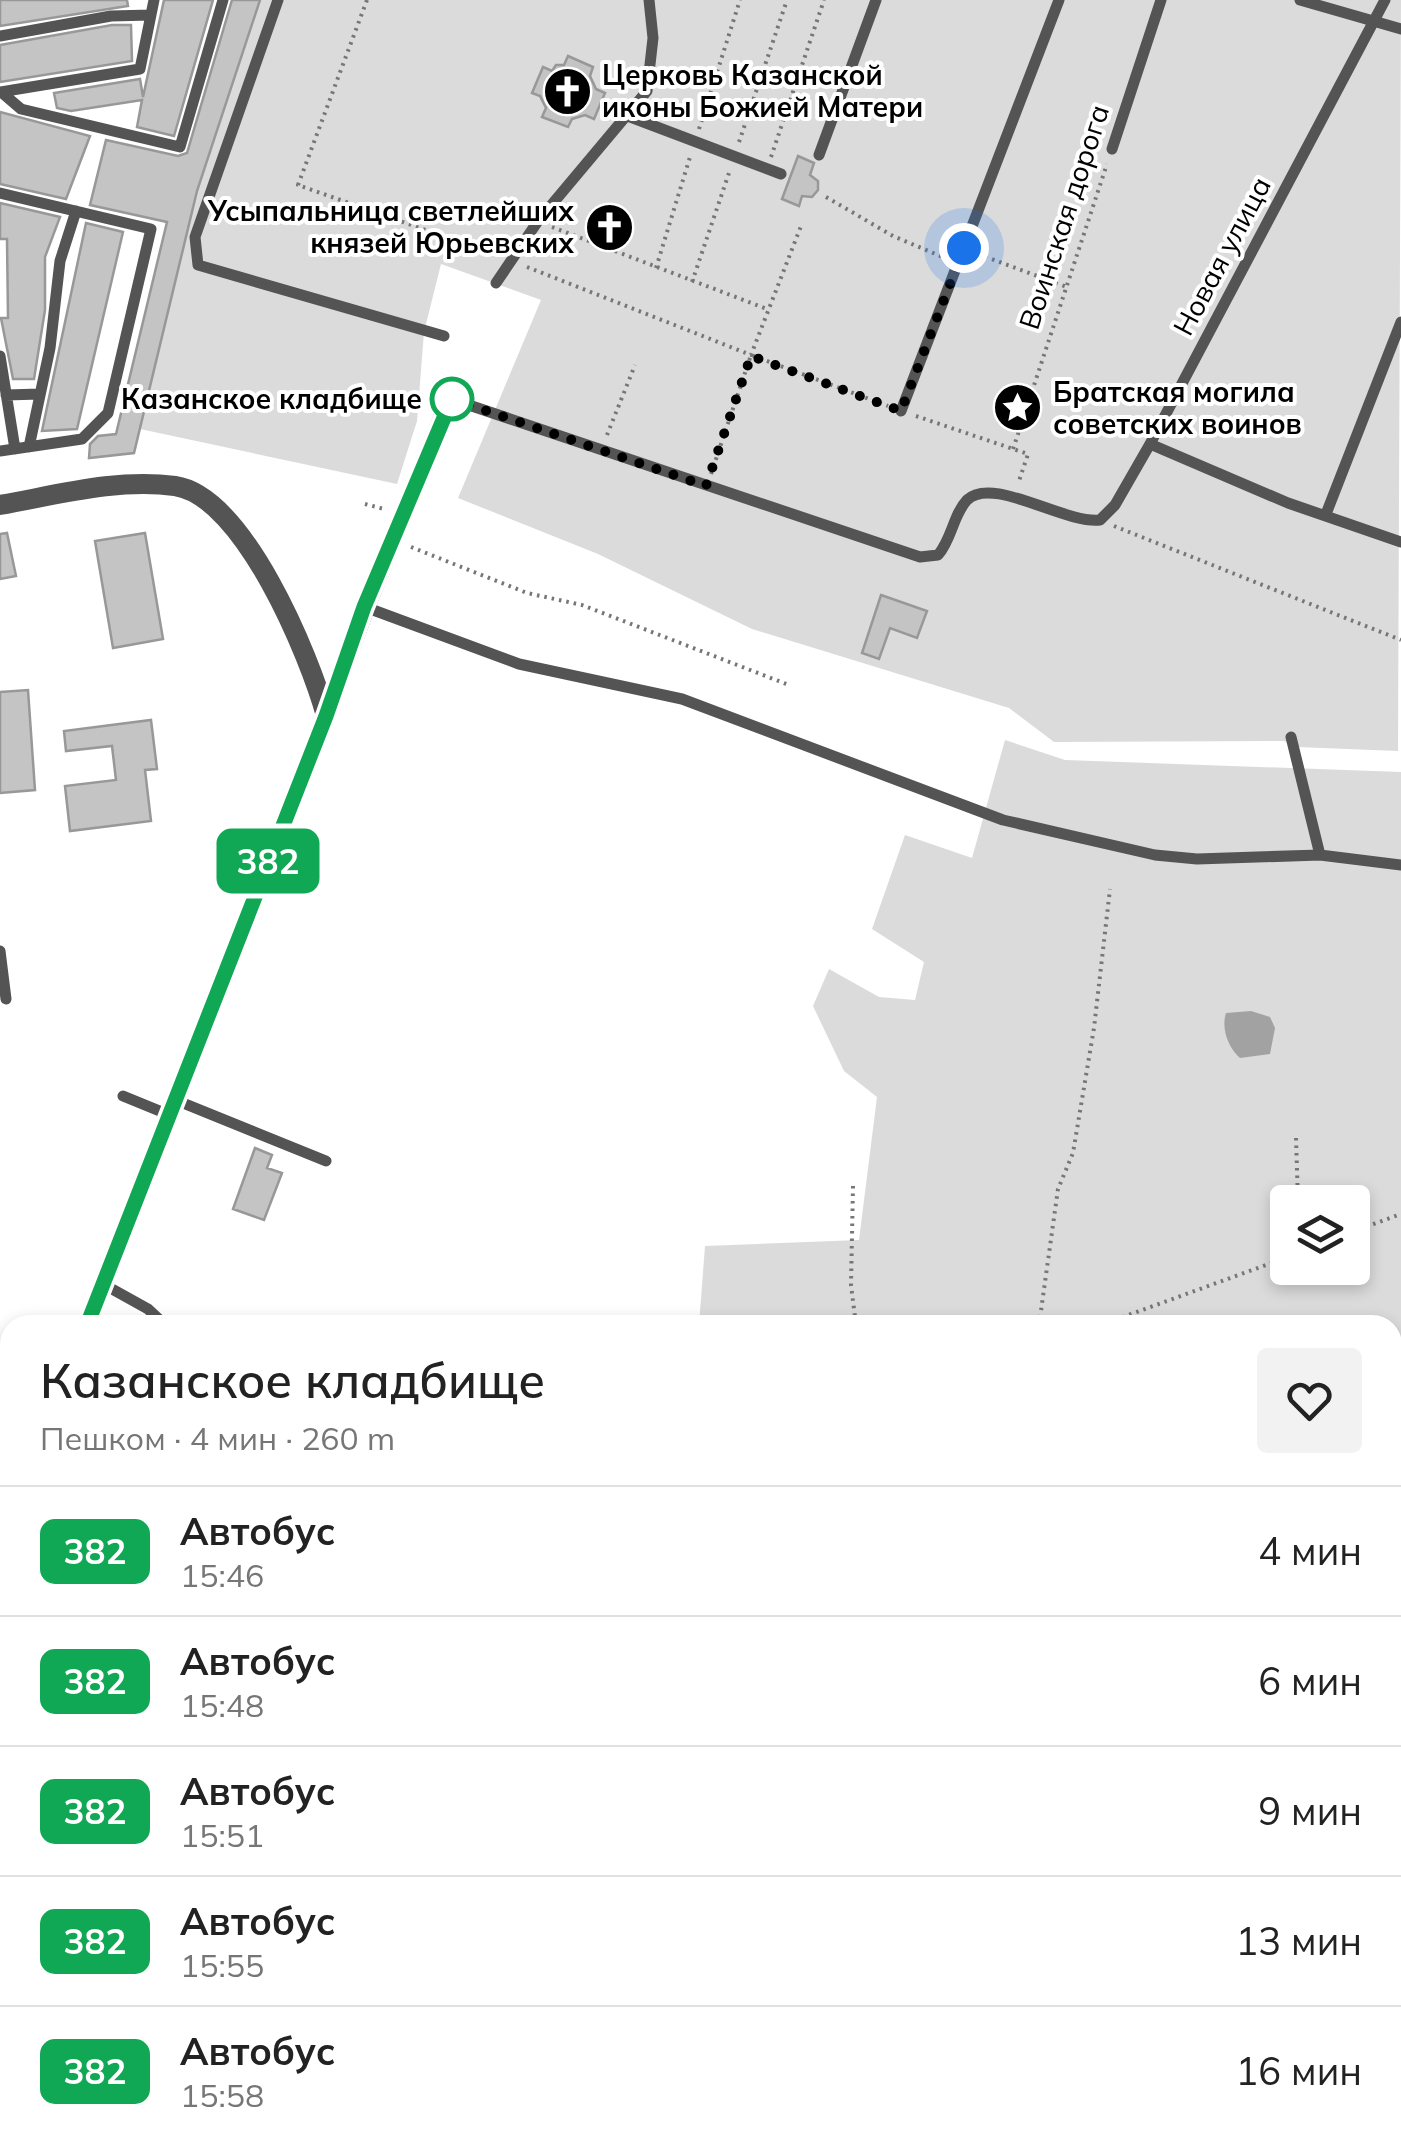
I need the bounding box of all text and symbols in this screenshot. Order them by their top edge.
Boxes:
place label: Церковь Казанской иконы Божией Матери [602,57,923,124]
church icon: Церковь Казанской иконы Божией Матери [541,65,593,117]
street label: Воинская дорога [1011,100,1116,333]
street label: Новая улица [1165,170,1278,341]
place label: Усыпальница светлейших князей Юрьевских [207,193,574,260]
church icon: Усыпальница светлейших князей Юрьевских [583,201,635,253]
your location [939,223,989,273]
place label: Братская могила советских воинов [1053,374,1302,441]
marker: Казанское кладбище [431,378,473,420]
place label: Казанское кладбище [121,381,422,416]
place icon: Братская могила советских воинов [992,382,1044,434]
line badge: 382 [210,828,326,894]
text: 382 [236,839,300,883]
map controls [1270,1185,1370,1285]
button: layers [1270,1185,1370,1285]
button: heart [1257,1348,1362,1453]
text: Казанское кладбище [40,1350,545,1410]
text: Пешком · 4 мин · 260 m [40,1418,395,1458]
text: Автобус [180,1507,335,1555]
text: 4 мин [1258,1527,1362,1575]
text: 382 [63,1529,127,1573]
text: 15:46 [180,1555,264,1595]
text: Автобус [180,1637,335,1685]
text: 6 мин [1258,1657,1362,1705]
text: 382 [63,1659,127,1703]
text: 15:48 [180,1685,264,1725]
text: Автобус [180,1767,335,1815]
text: 9 мин [1258,1787,1362,1835]
text: 382 [63,1789,127,1833]
text: 15:51 [180,1815,264,1855]
text: Автобус [180,1897,335,1945]
text: 13 мин [1236,1917,1362,1965]
text: 382 [63,1919,127,1963]
text: 15:55 [180,1945,264,1985]
text: Автобус [180,2027,335,2075]
text: 16 мин [1236,2047,1362,2095]
text: 382 [63,2049,127,2093]
text: 15:58 [180,2075,264,2115]

